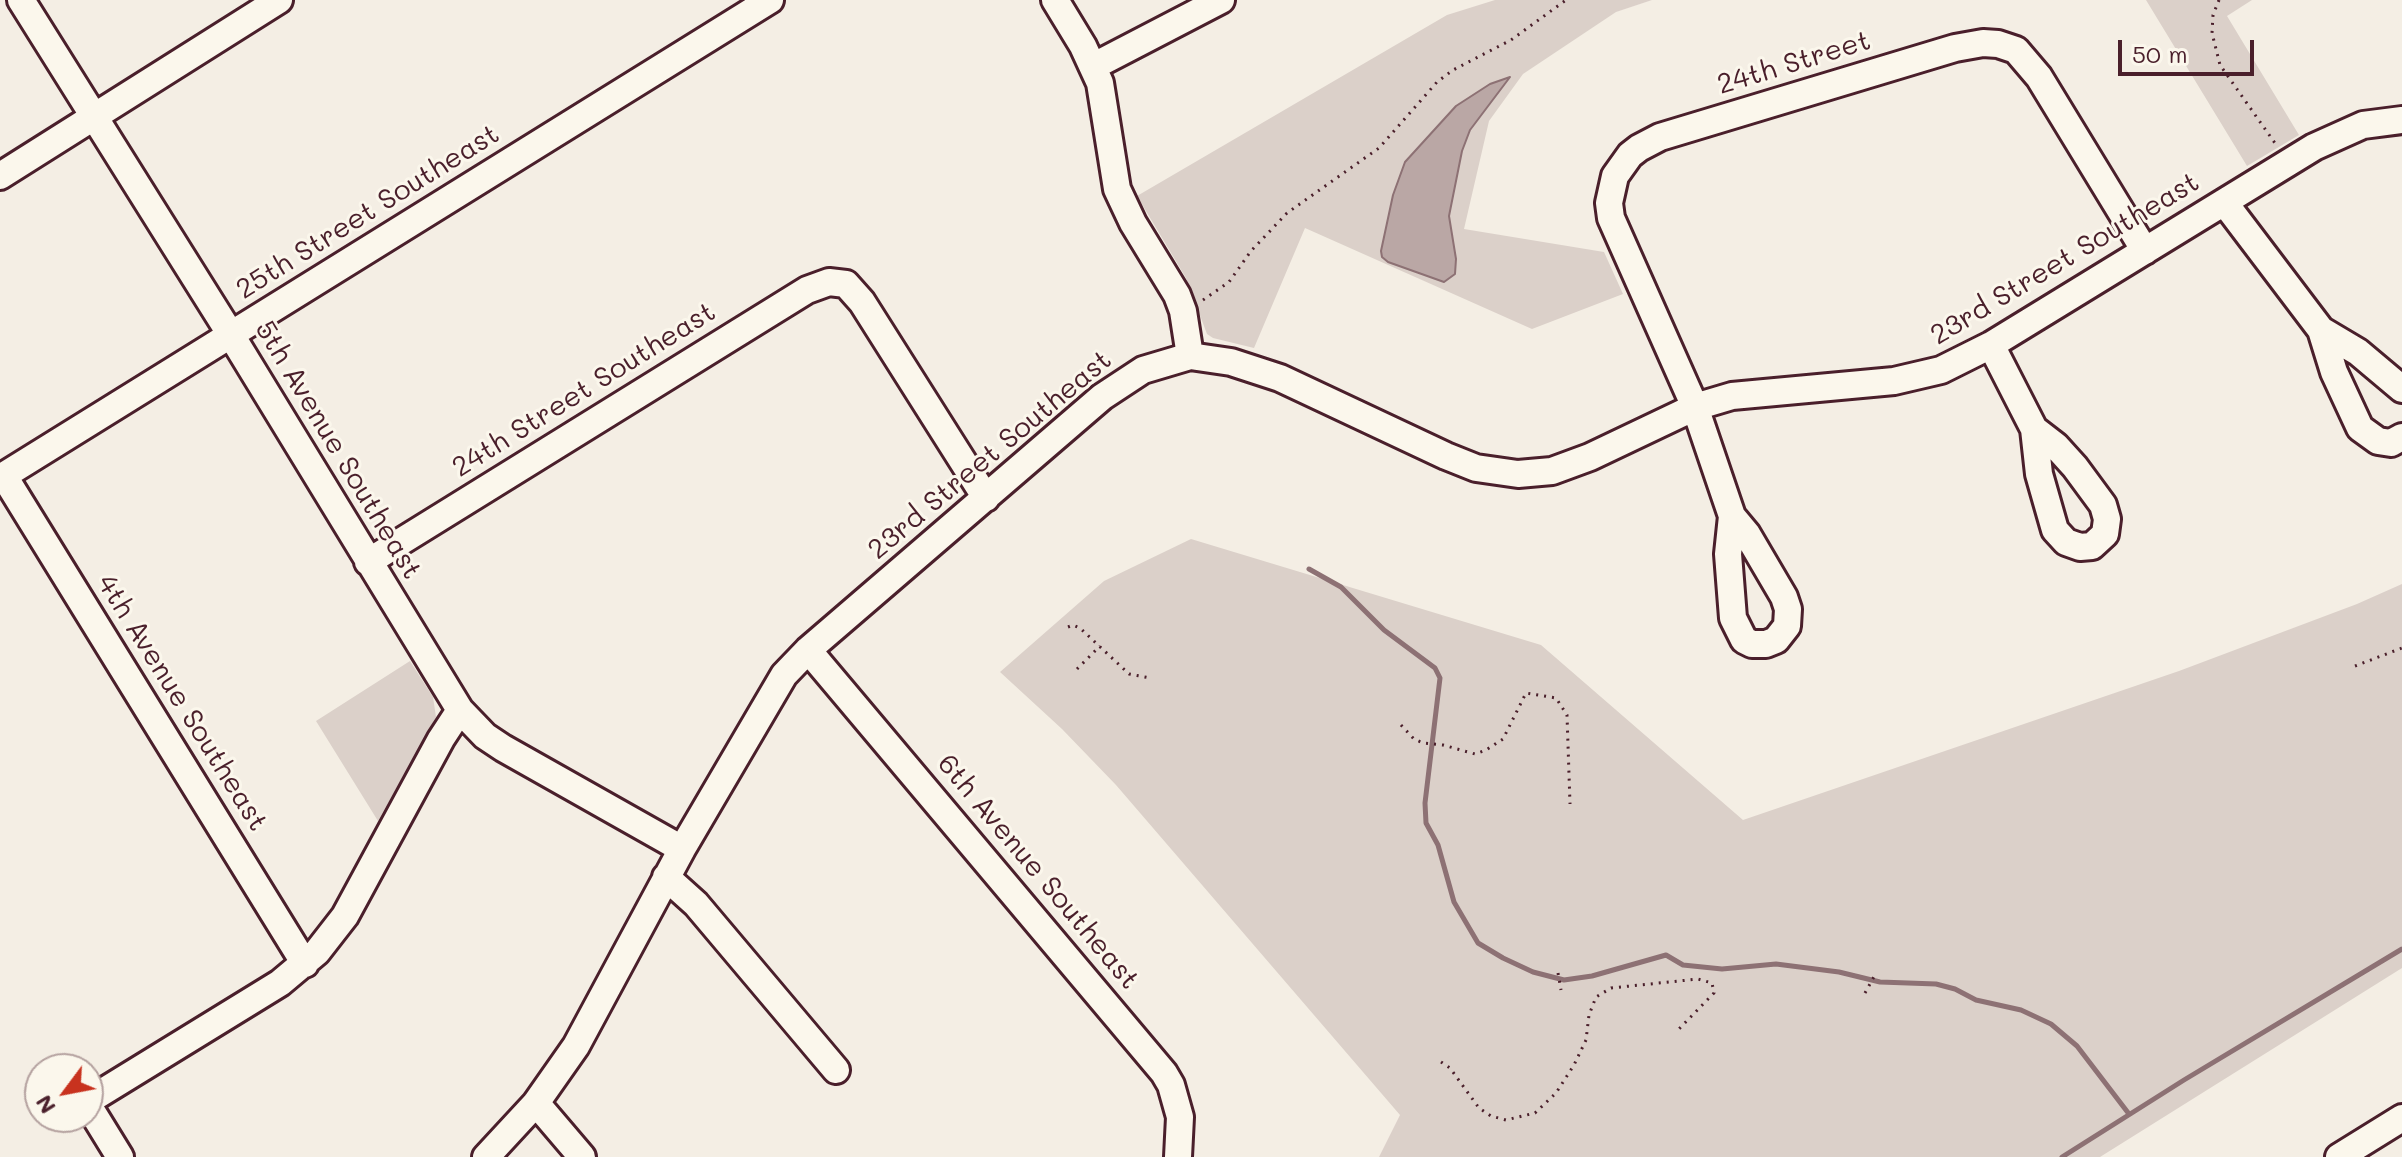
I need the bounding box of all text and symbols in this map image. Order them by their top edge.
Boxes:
street label: 24th Street [1713,24,1875,102]
scale bar [2122,24,2258,74]
text: 50 m [2132,38,2188,69]
street label: 25th Street Southeast [230,117,506,307]
street label: 23rd Street Southeast [1925,165,2205,353]
street label: 24th Street Southeast [446,295,722,485]
street label: 5th Avenue Southeast [247,315,429,585]
street label: 23rd Street Southeast [861,343,1119,567]
street label: 4th Avenue Southeast [89,569,275,837]
street label: 6th Avenue Southeast [930,748,1146,996]
north arrow [24,1053,104,1133]
text: N [28,1090,62,1120]

